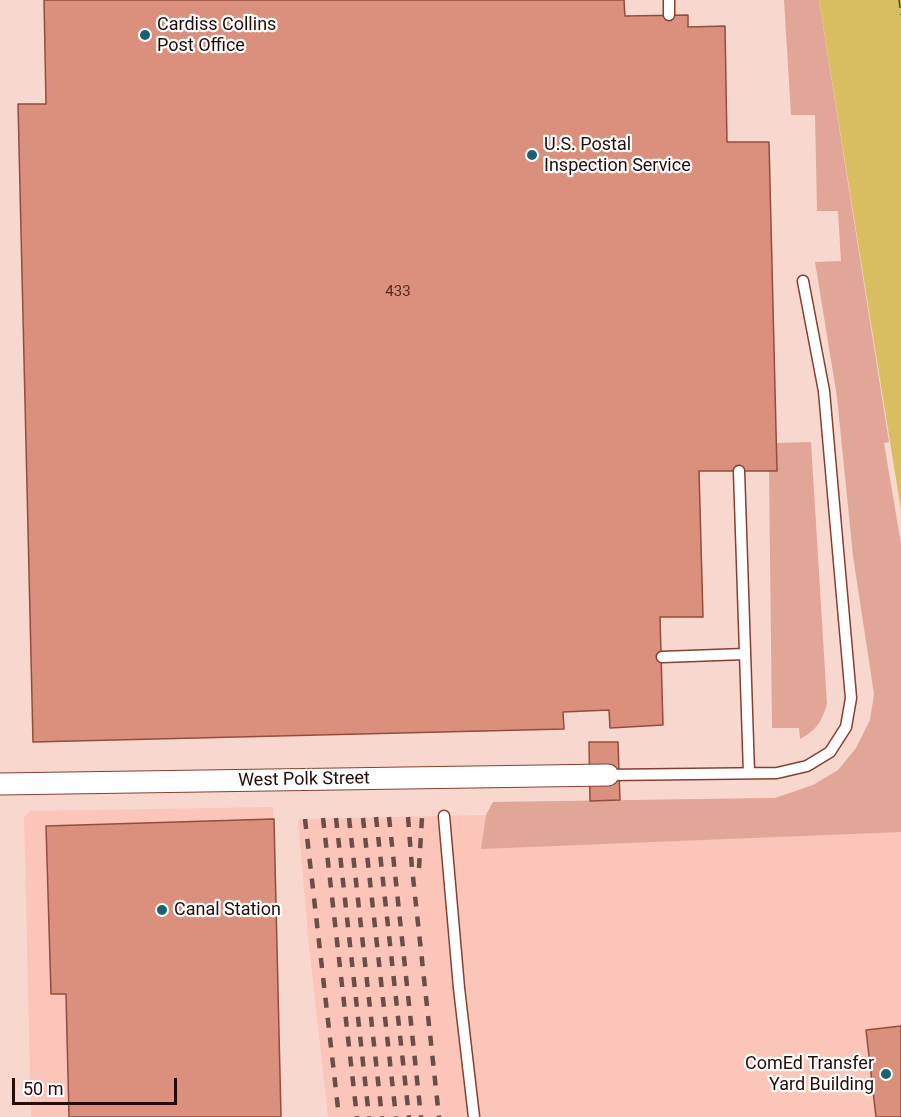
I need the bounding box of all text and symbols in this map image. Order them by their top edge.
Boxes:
place label: Cardiss Collins Post Office [157,14,276,57]
marker: Cardiss Collins Post Office [138,28,152,42]
place label: U.S. Postal Inspection Service [544,134,691,176]
marker: U.S. Postal Inspection Service [525,148,539,162]
house number: 433 [385,283,411,301]
street label: West Polk Street [238,768,370,792]
place label: Canal Station [174,899,281,921]
marker: Canal Station [155,903,169,917]
place label: ComEd Transfer Yard Building [745,1053,874,1096]
scale bar [15,1066,180,1104]
marker: ComEd Transfer Yard Building [879,1067,893,1081]
text: 50 m [23,1078,63,1099]

